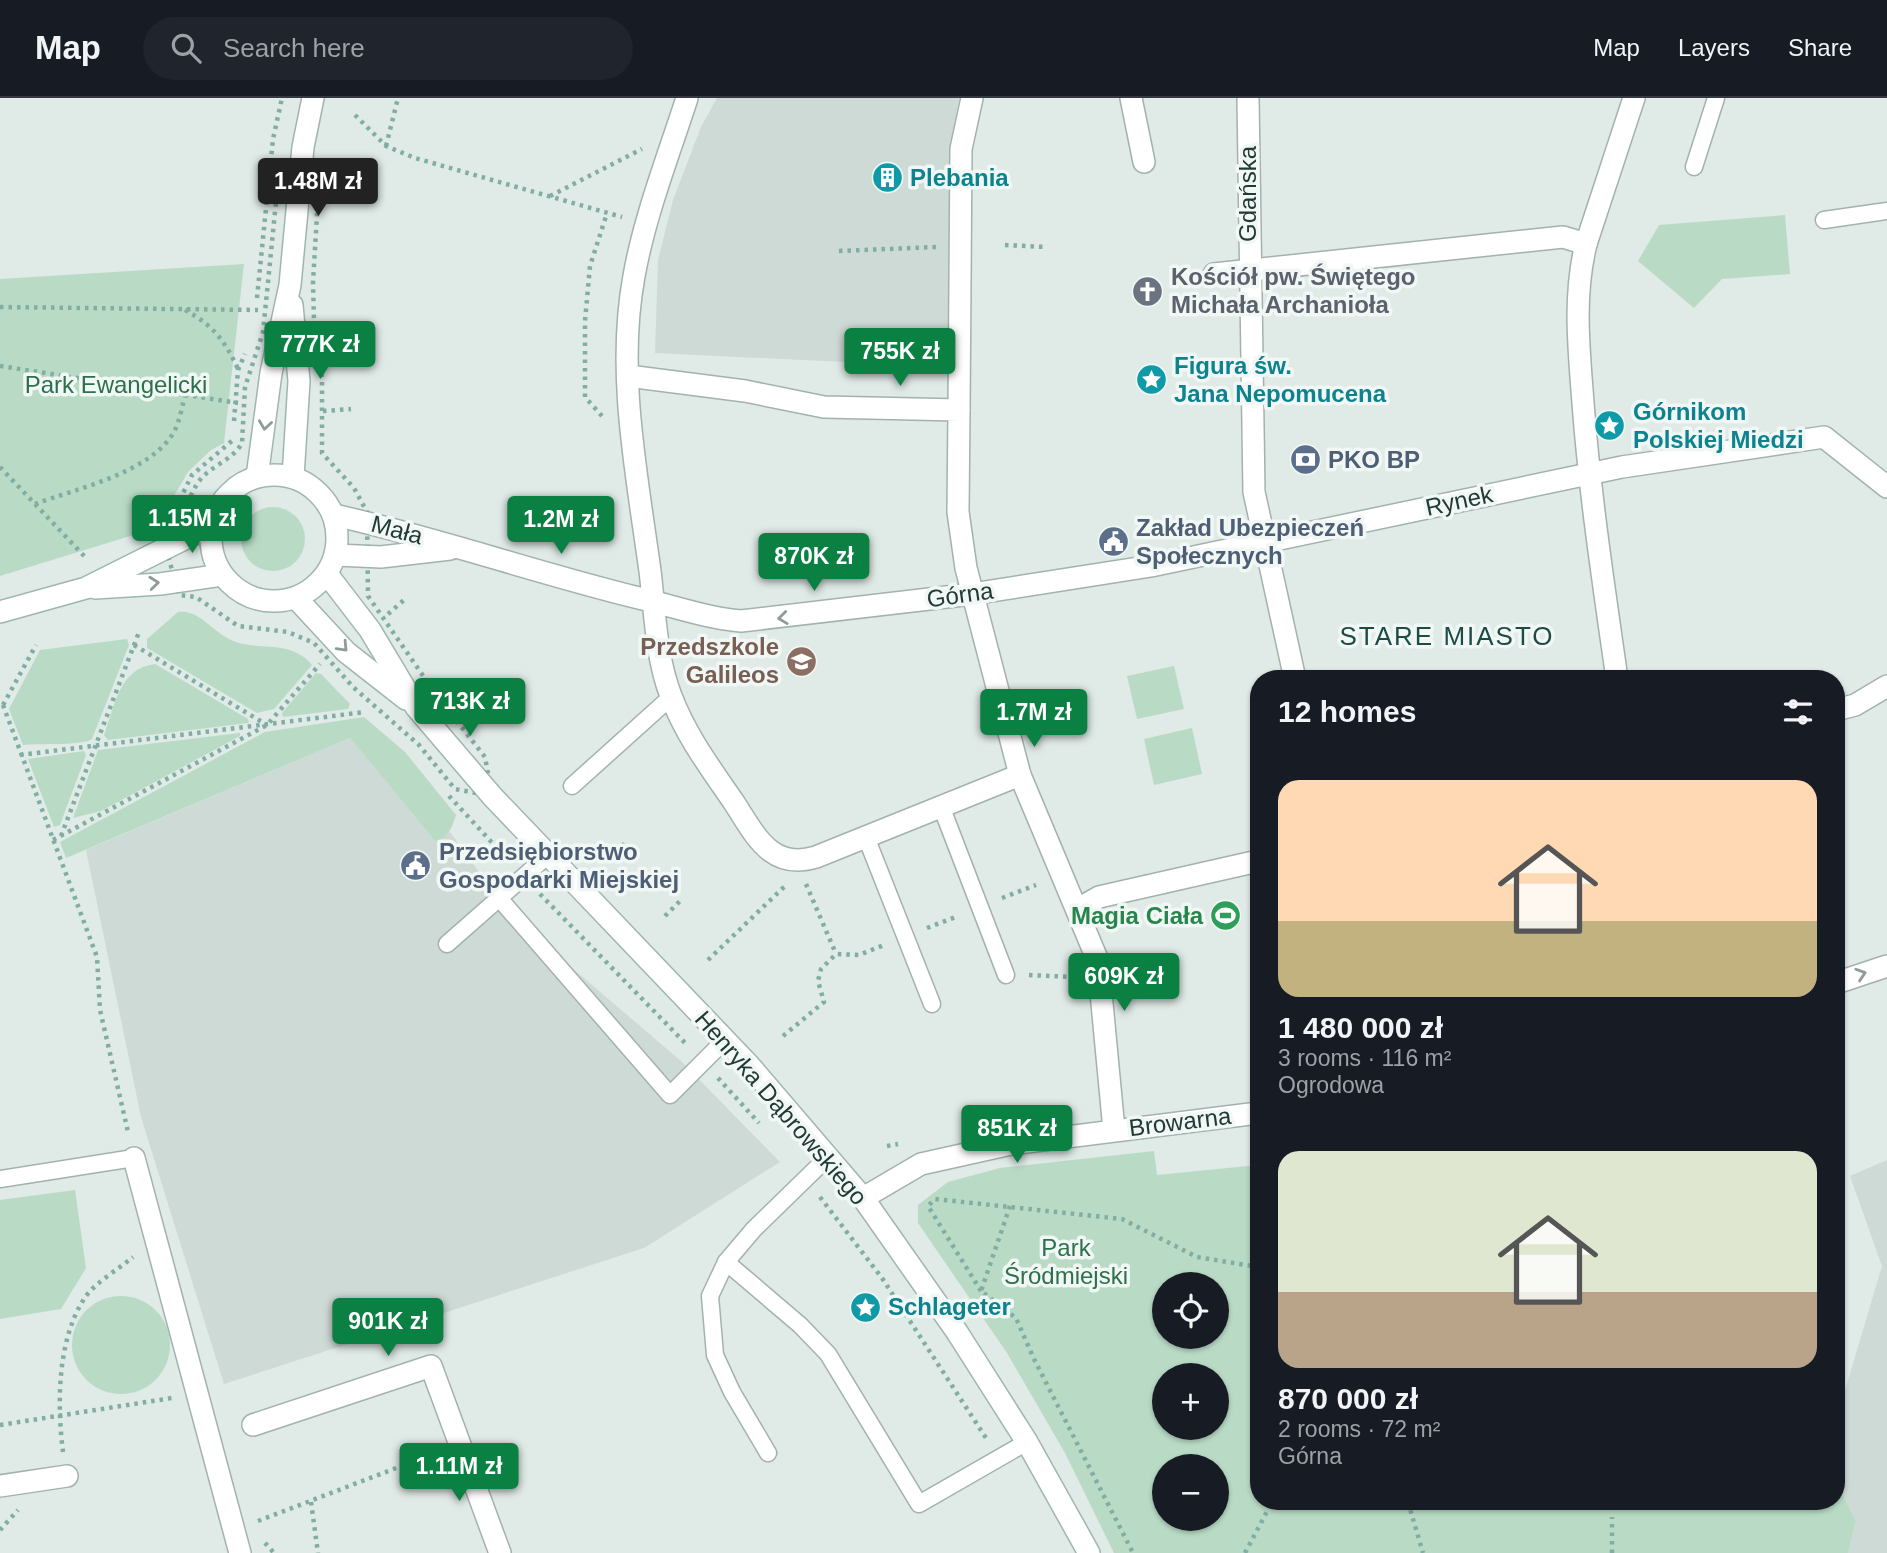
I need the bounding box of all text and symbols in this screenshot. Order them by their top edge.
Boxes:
search box [143,17,633,80]
text: Map [35,29,101,66]
icon: search [167,29,205,67]
text: Search here [223,33,365,63]
text: Map [1593,34,1640,61]
text: Layers [1678,34,1750,61]
text: Share [1788,34,1852,61]
street label: Gdańska [1234,145,1261,242]
pin: 1.48M zł [246,158,390,218]
building icon: Plebania [870,161,904,195]
place label: Plebania [910,164,1009,191]
text: 1.48M zł [274,168,362,194]
place label: Kościół pw. Świętego Michała Archanioła [1171,263,1415,318]
church icon: Kościół pw. Świętego Michała Archanioła [1131,274,1165,308]
pin: 777K zł [255,322,385,381]
pin: 755K zł [835,328,965,388]
text: 777K zł [280,331,360,357]
text: 755K zł [860,338,940,364]
place label: Figura św. Jana Nepomucena [1174,352,1387,407]
place icon: Figura św. Jana Nepomucena [1134,363,1168,397]
park label: Park Ewangelicki [25,371,207,398]
place label: Górnikom Polskiej Miedzi [1633,398,1804,453]
place icon: Górnikom Polskiej Miedzi [1593,409,1627,443]
one-way arrow [258,419,273,431]
bank icon: PKO BP [1288,443,1322,477]
place label: PKO BP [1328,446,1420,473]
street label: Rynek [1423,480,1496,521]
pin: 1.15M zł [120,496,264,555]
pin: 1.2M zł [496,496,626,556]
text: 1.15M zł [148,505,236,531]
text: 1.2M zł [523,506,599,532]
street label: Mała [369,510,426,549]
place label: Zakład Ubezpieczeń Społecznych [1136,514,1364,569]
public building icon: Zakład Ubezpieczeń Społecznych [1096,525,1130,559]
pin: 870K zł [749,533,879,593]
text: 870K zł [774,543,854,569]
one-way arrow [148,576,160,591]
street label: Górna [925,576,995,613]
one-way arrow [777,610,789,625]
district label: STARE MIASTO [1339,621,1555,651]
place label: Przedszkole Galileos [640,633,779,688]
one-way arrow [335,639,348,652]
school or university icon: Przedszkole Galileos [785,644,819,678]
pin: 713K zł [405,678,535,738]
text: 713K zł [430,688,510,714]
pin: 1.7M zł [969,690,1099,749]
icon: filters [1779,693,1817,731]
text: 12 homes [1278,695,1416,728]
text: 1.7M zł [996,699,1072,725]
icon: home [1485,826,1611,952]
place label: Przedsiębiorstwo Gospodarki Miejskiej [439,838,679,893]
public building icon: Przedsiębiorstwo Gospodarki Miejskiej [399,849,433,883]
sports icon: Magia Ciała [1209,899,1243,933]
place label: Magia Ciała [1071,902,1204,929]
pin: 609K zł [1059,954,1189,1013]
text: 609K zł [1084,963,1164,989]
one-way arrow [1855,968,1867,983]
street label: Henryka Dąbrowskiego [690,1005,873,1210]
text: 1 480 000 zł [1278,1011,1443,1044]
text: 3 rooms · 116 m² [1278,1045,1451,1071]
text: Ogrodowa [1278,1072,1384,1098]
street label: Browarna [1127,1102,1233,1141]
pin: 851K zł [952,1105,1082,1165]
text: 851K zł [977,1115,1057,1141]
icon: home [1485,1197,1611,1323]
park label: Park Śródmiejski [1004,1234,1128,1289]
map controls [1152,1272,1229,1531]
button: locate [1152,1272,1229,1349]
place icon: Schlageter [848,1290,882,1324]
place label: Schlageter [888,1293,1011,1320]
pin: 901K zł [323,1298,453,1358]
text: 901K zł [348,1308,428,1334]
button: + [1152,1363,1229,1440]
text: 870 000 zł [1278,1382,1418,1415]
text: 2 rooms · 72 m² [1278,1416,1440,1442]
text: Górna [1278,1443,1342,1469]
pin: 1.11M zł [387,1444,531,1503]
text: 1.11M zł [416,1453,502,1479]
button: − [1152,1454,1229,1531]

